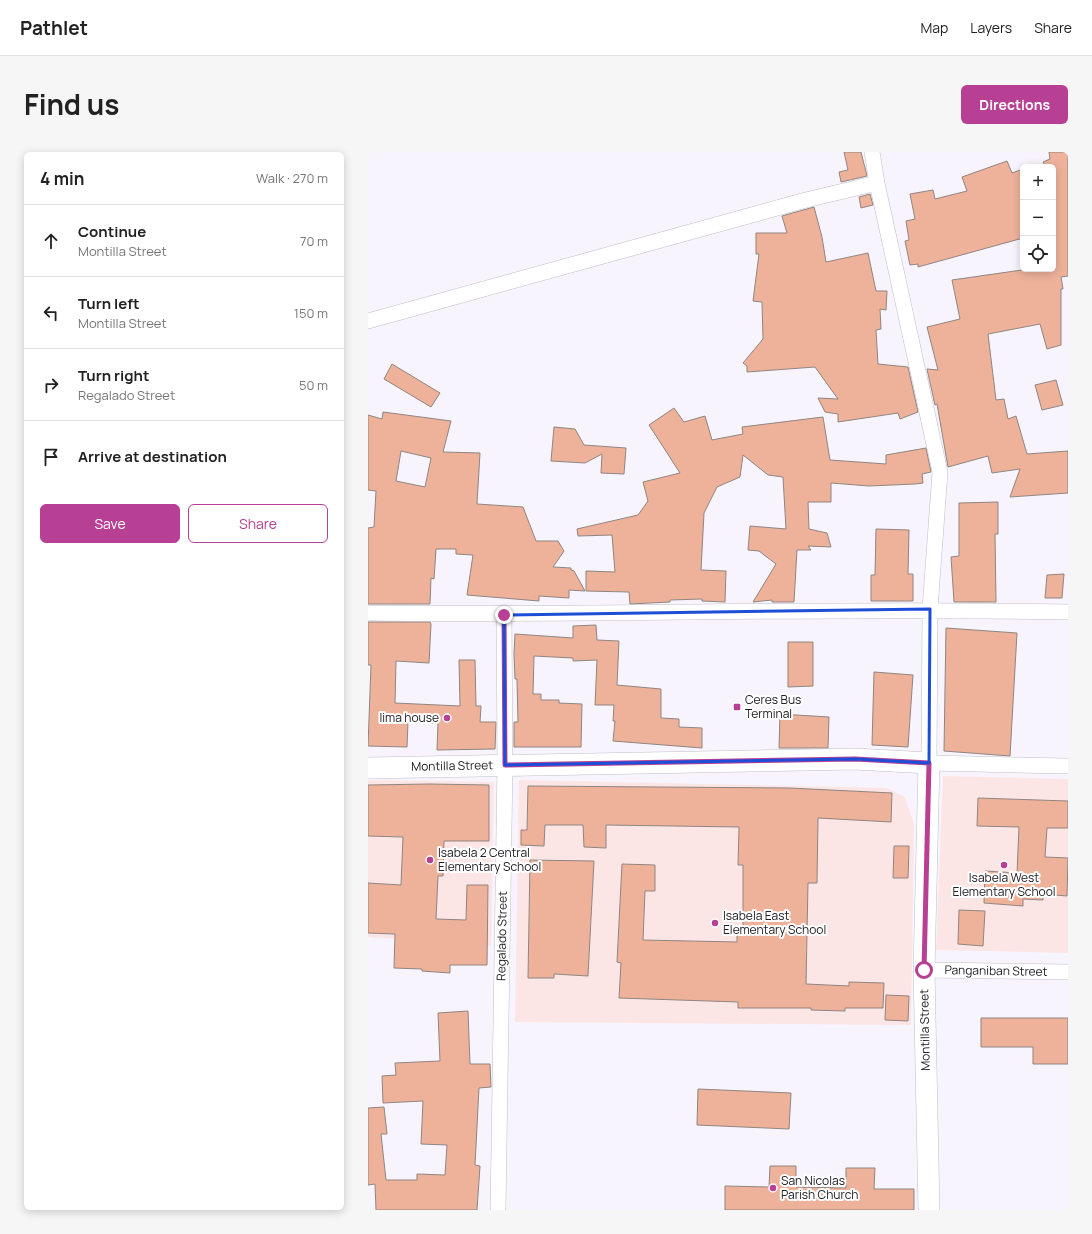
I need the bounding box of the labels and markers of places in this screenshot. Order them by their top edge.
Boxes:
place label: Ceres Bus Terminal [745,691,801,722]
marker: Ceres Bus Terminal [732,702,742,712]
place label: lima house [379,709,439,726]
marker: lima house [442,713,452,723]
place label: Isabela 2 Central Elementary School [438,844,541,875]
marker: Isabela 2 Central Elementary School [425,855,435,865]
marker: Isabela West Elementary School [999,860,1009,870]
place label: Isabela West Elementary School [952,869,1056,900]
place label: Isabela East Elementary School [723,907,826,938]
marker: Isabela East Elementary School [710,918,720,928]
place label: San Nicolas Parish Church [781,1172,858,1203]
marker: San Nicolas Parish Church [768,1183,778,1193]

